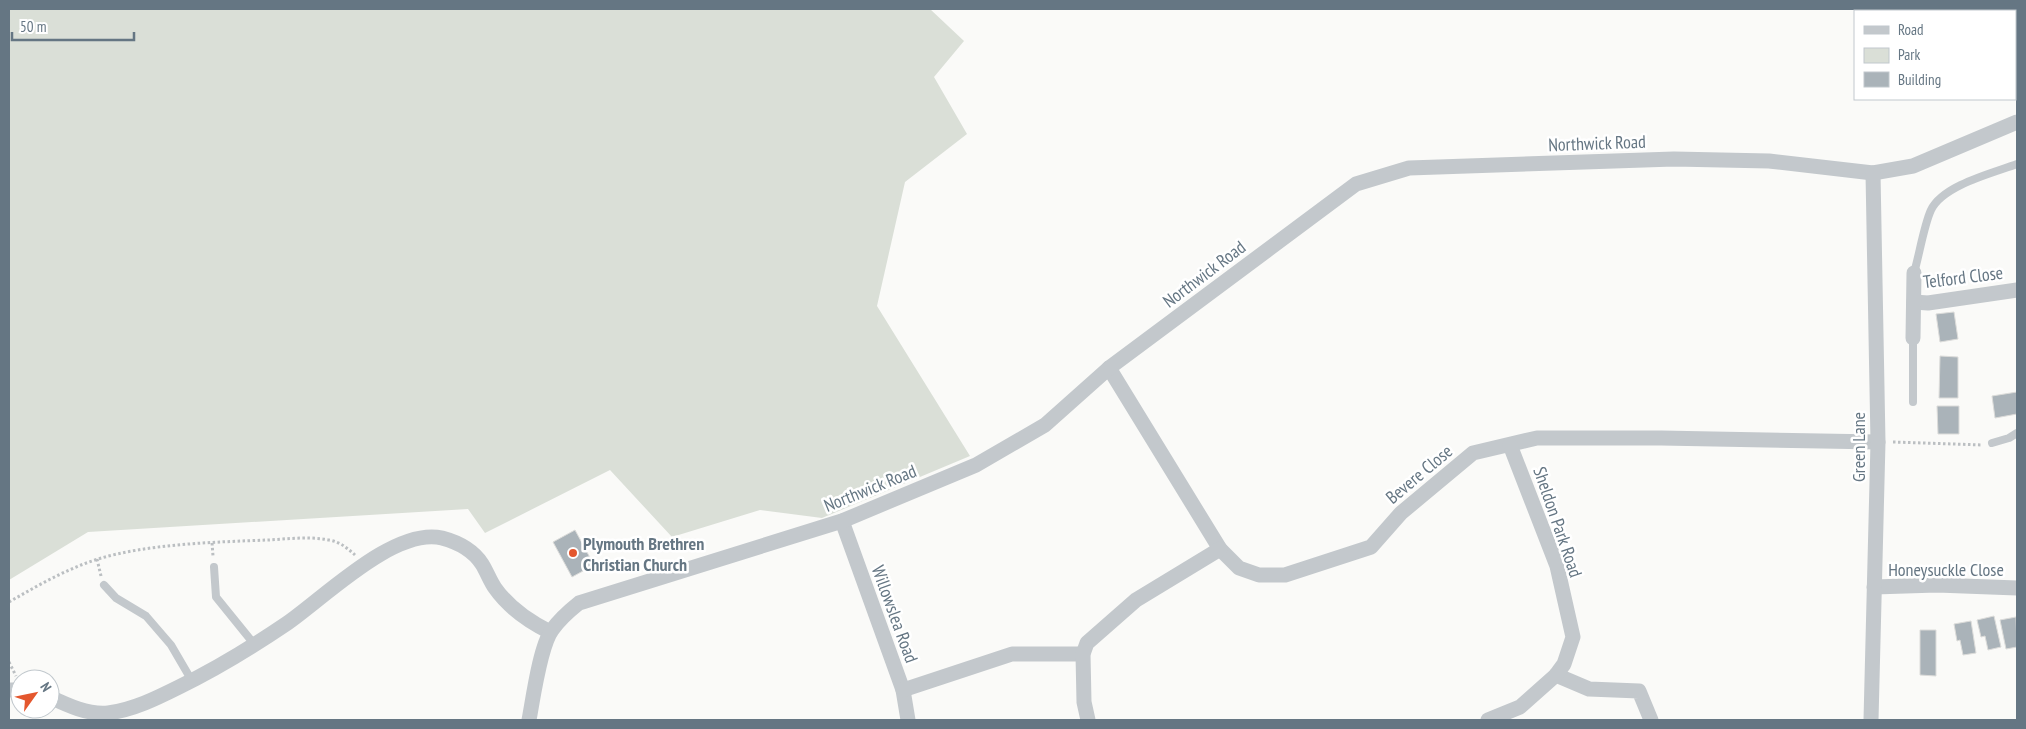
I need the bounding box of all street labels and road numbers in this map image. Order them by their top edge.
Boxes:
street label: Northwick Road [1548,130,1646,156]
street label: Northwick Road [1158,235,1250,313]
street label: Telford Close [1922,261,2004,293]
street label: Green Lane [1847,412,1870,482]
street label: Bevere Close [1381,439,1457,509]
street label: Northwick Road [820,459,920,517]
street label: Sheldon Park Road [1528,464,1588,580]
street label: Honeysuckle Close [1888,558,2004,581]
street label: Willowslea Road [867,562,923,666]

